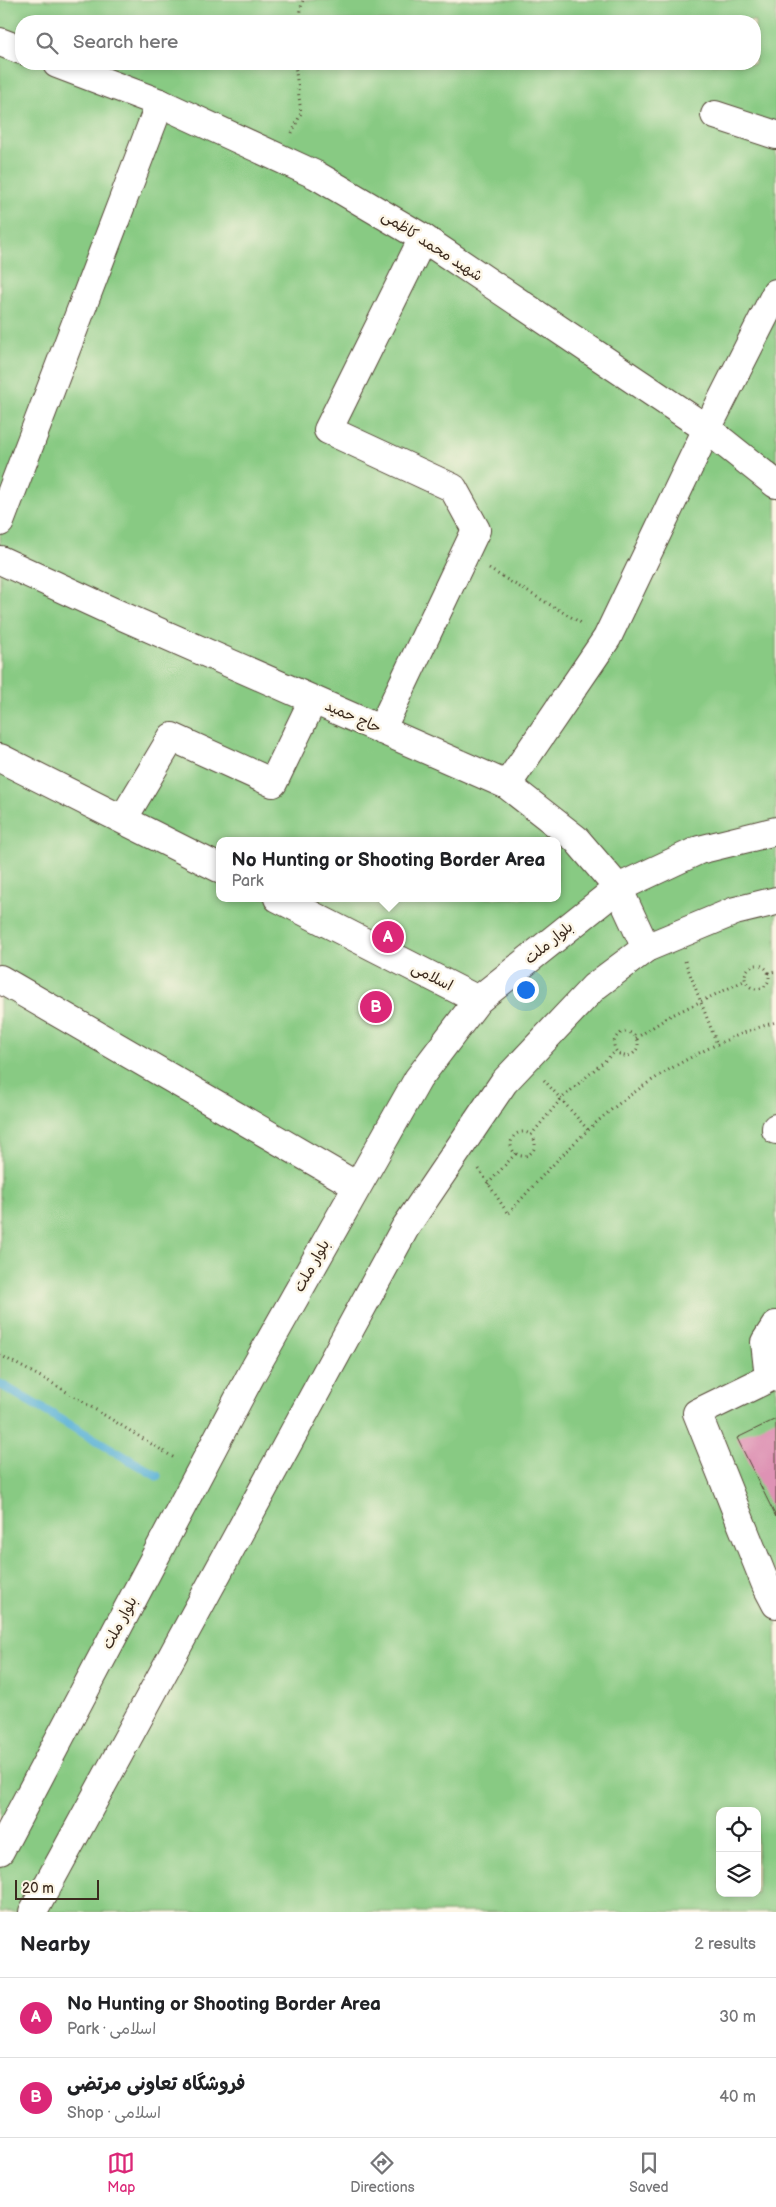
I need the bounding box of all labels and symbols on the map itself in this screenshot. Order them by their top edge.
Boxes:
street label: شهید محمد کاظمی [378,206,486,286]
street label: حاج حمید [322,696,384,738]
pin: A [372,918,404,956]
street label: بلوار ملت [521,918,577,968]
street label: اسلامی [408,959,456,995]
your location [513,977,539,1003]
pin: B [360,988,392,1026]
street label: بلوار ملت [290,1236,334,1296]
street label: بلوار ملت [98,1593,142,1653]
scale bar [15,1877,99,1900]

